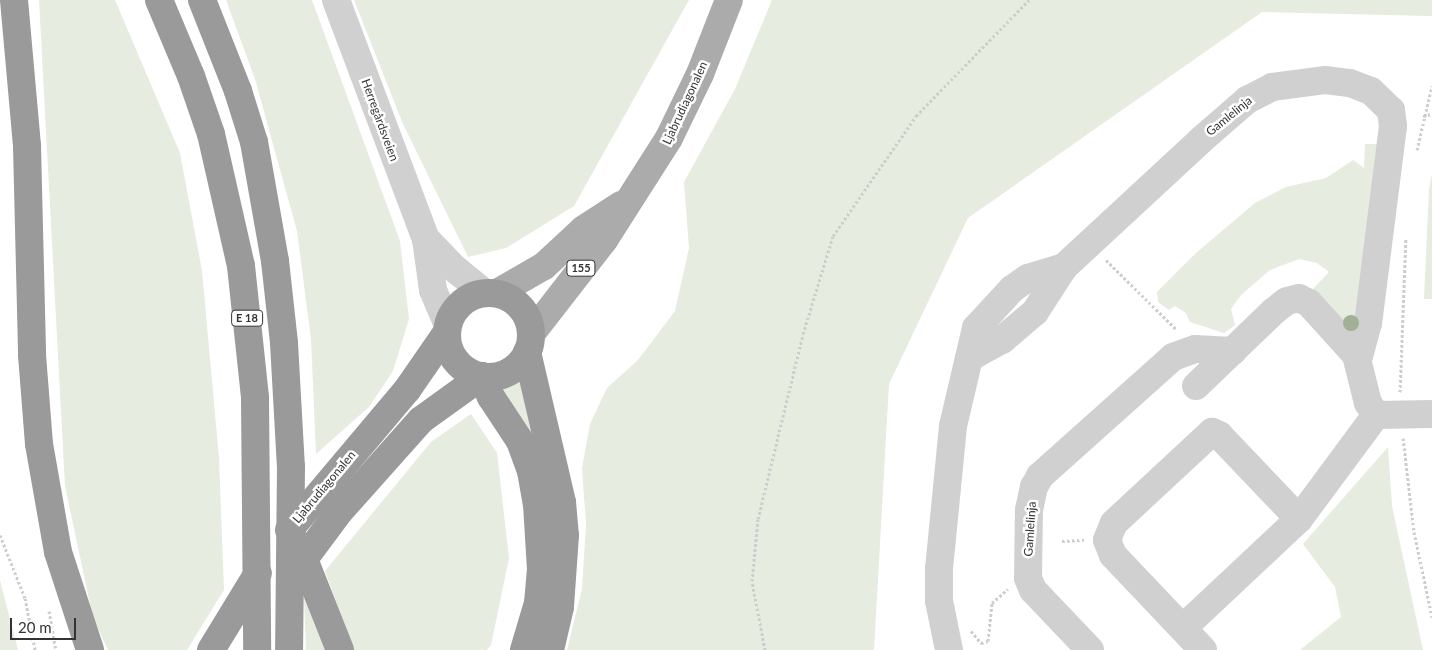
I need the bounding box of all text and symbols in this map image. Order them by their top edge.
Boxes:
street label: Ljabrudiagonalen [659,59,711,147]
street label: Herregårdsveien [358,77,402,163]
street label: Gamlelinja [1203,93,1255,139]
road number: 155 [566,260,596,276]
road number: E 18 [231,310,263,326]
street label: Ljabrudiagonalen [290,448,358,526]
street label: Gamlelinja [1021,501,1039,557]
scale bar [12,608,79,640]
text: 20 m [18,618,52,636]

